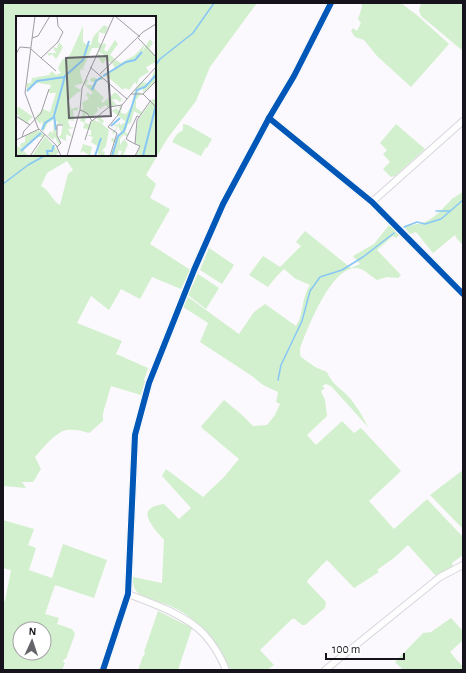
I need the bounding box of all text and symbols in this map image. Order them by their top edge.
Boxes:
inset map [16,16,156,156]
north arrow [12,621,52,661]
text: N [28,626,37,637]
scale bar [326,635,404,661]
text: 100 m [332,643,360,655]

